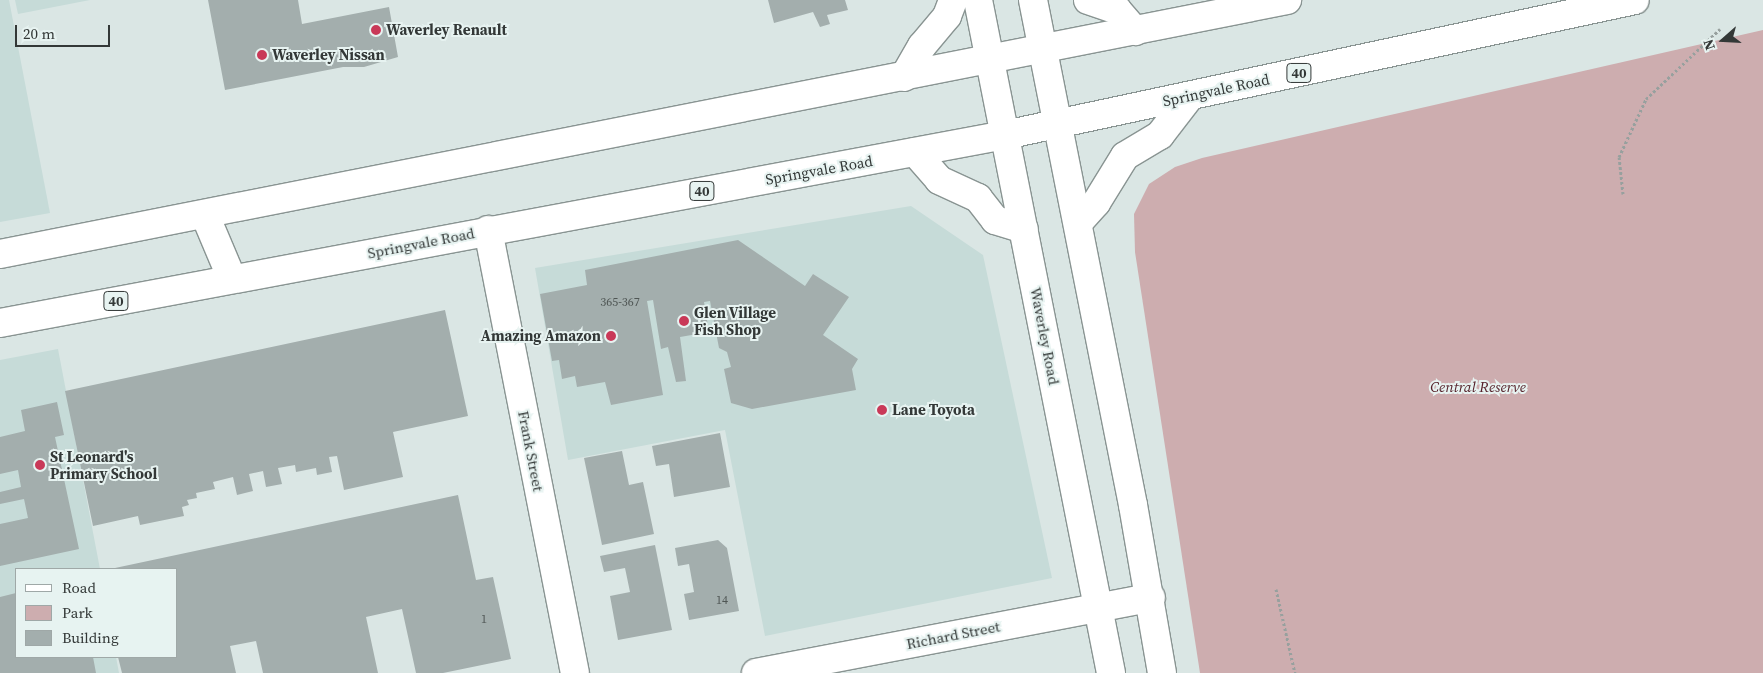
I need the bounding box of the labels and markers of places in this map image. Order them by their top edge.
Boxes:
place label: Waverley Renault [386,21,507,39]
marker: Waverley Renault [370,24,382,36]
place label: Waverley Nissan [272,46,385,64]
marker: Waverley Nissan [256,49,268,61]
place label: Glen Village Fish Shop [694,303,776,338]
marker: Glen Village Fish Shop [678,315,690,327]
place label: Amazing Amazon [481,327,601,345]
marker: Amazing Amazon [605,330,617,342]
place label: Lane Toyota [892,401,975,419]
marker: Lane Toyota [876,404,888,416]
place label: St Leonard's Primary School [50,447,157,482]
marker: St Leonard's Primary School [34,459,46,471]

